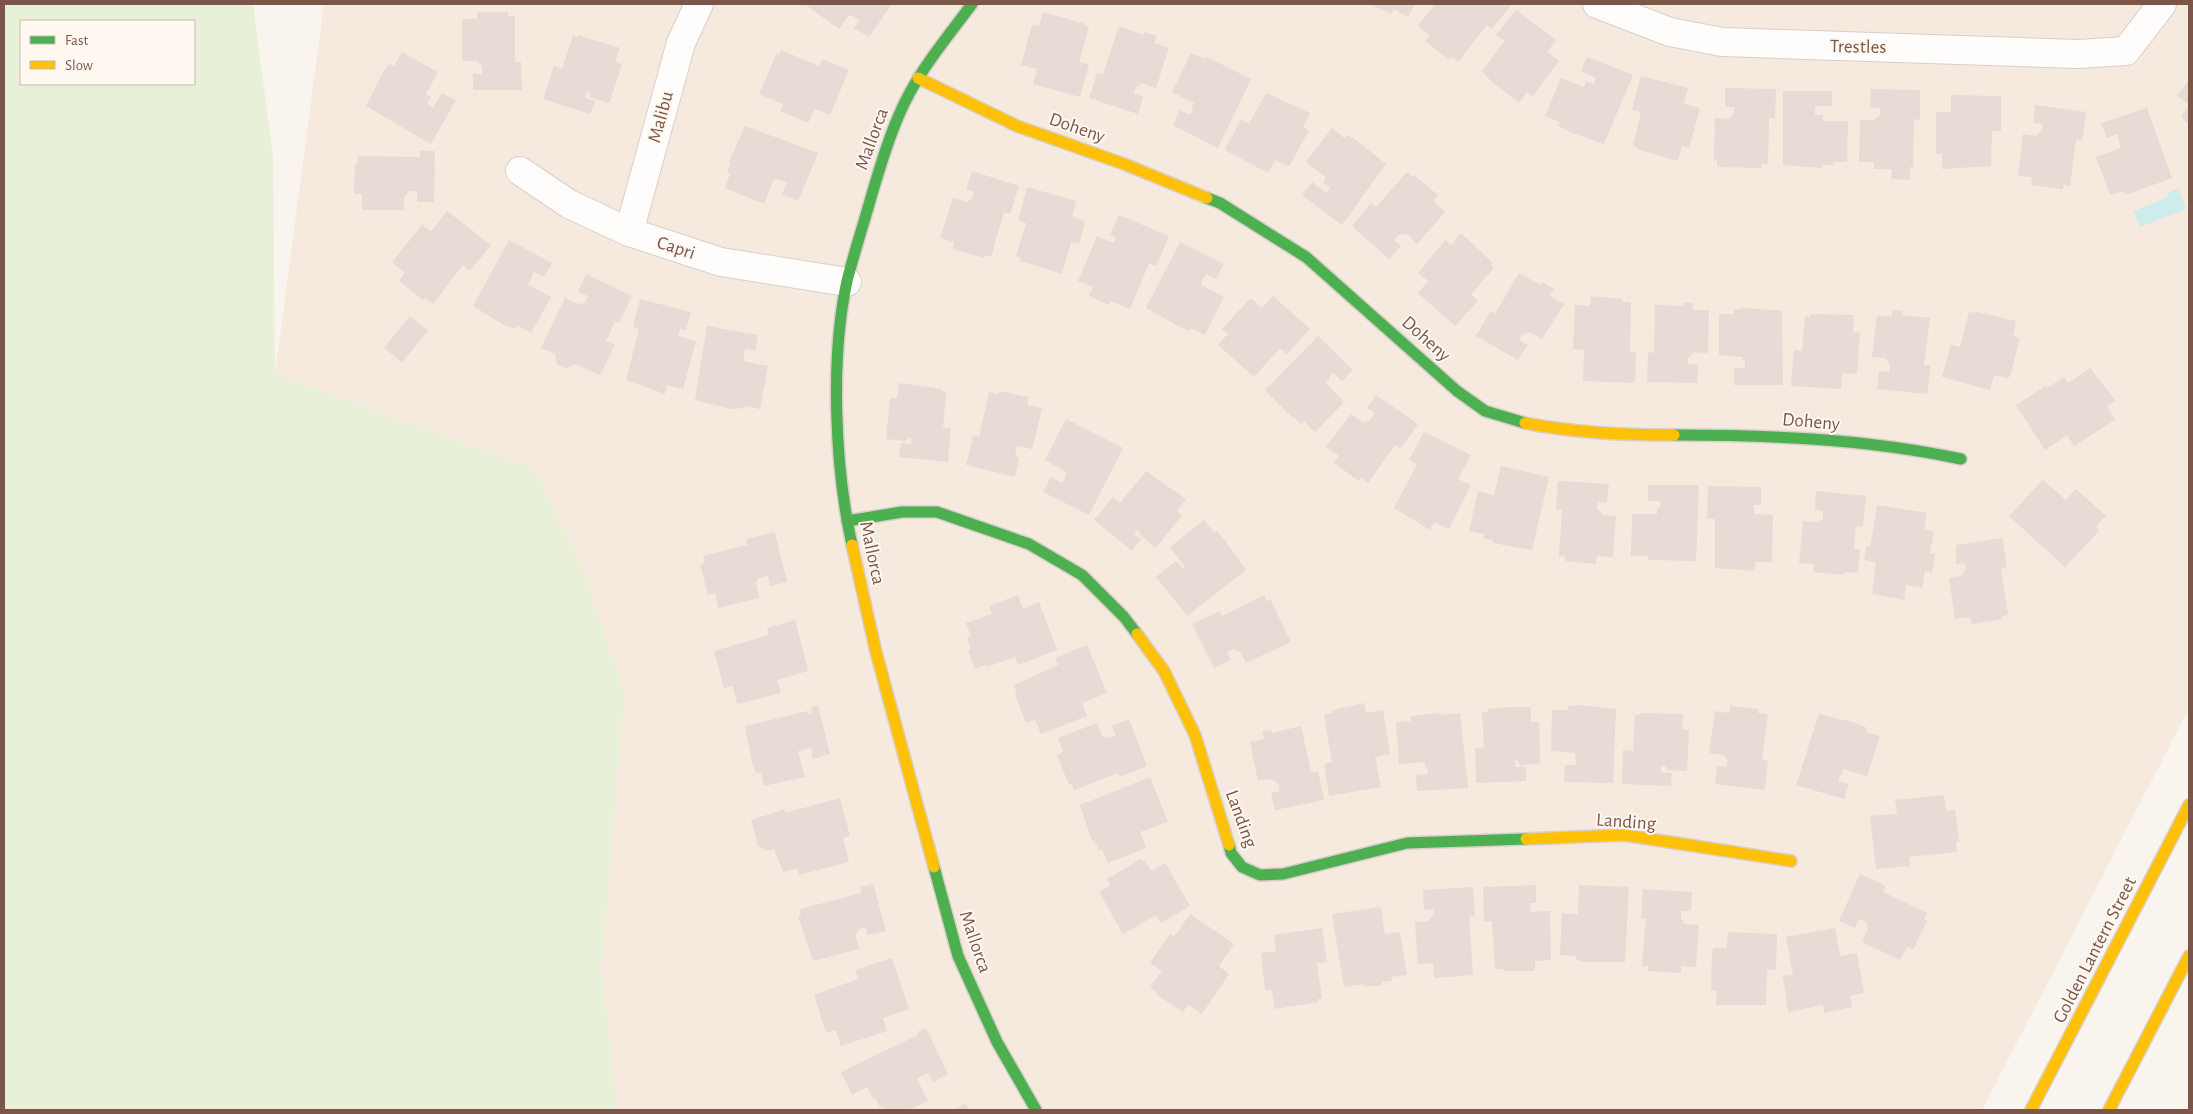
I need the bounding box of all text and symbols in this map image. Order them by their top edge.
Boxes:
legend [20,20,195,85]
text: Fast [65,33,89,48]
street label: Trestles [1830,37,1886,57]
text: Slow [65,58,93,73]
street label: Malibu [645,89,677,145]
street label: Mallorca [852,105,892,172]
street label: Doheny [1047,110,1107,146]
street label: Capri [655,233,697,263]
street label: Doheny [1398,313,1454,365]
street label: Doheny [1781,410,1841,434]
street label: Mallorca [856,520,888,587]
street label: Landing [1222,788,1260,851]
street label: Landing [1596,810,1657,834]
street label: Golden Lantern Street [2050,874,2140,1026]
street label: Mallorca [956,909,994,976]

